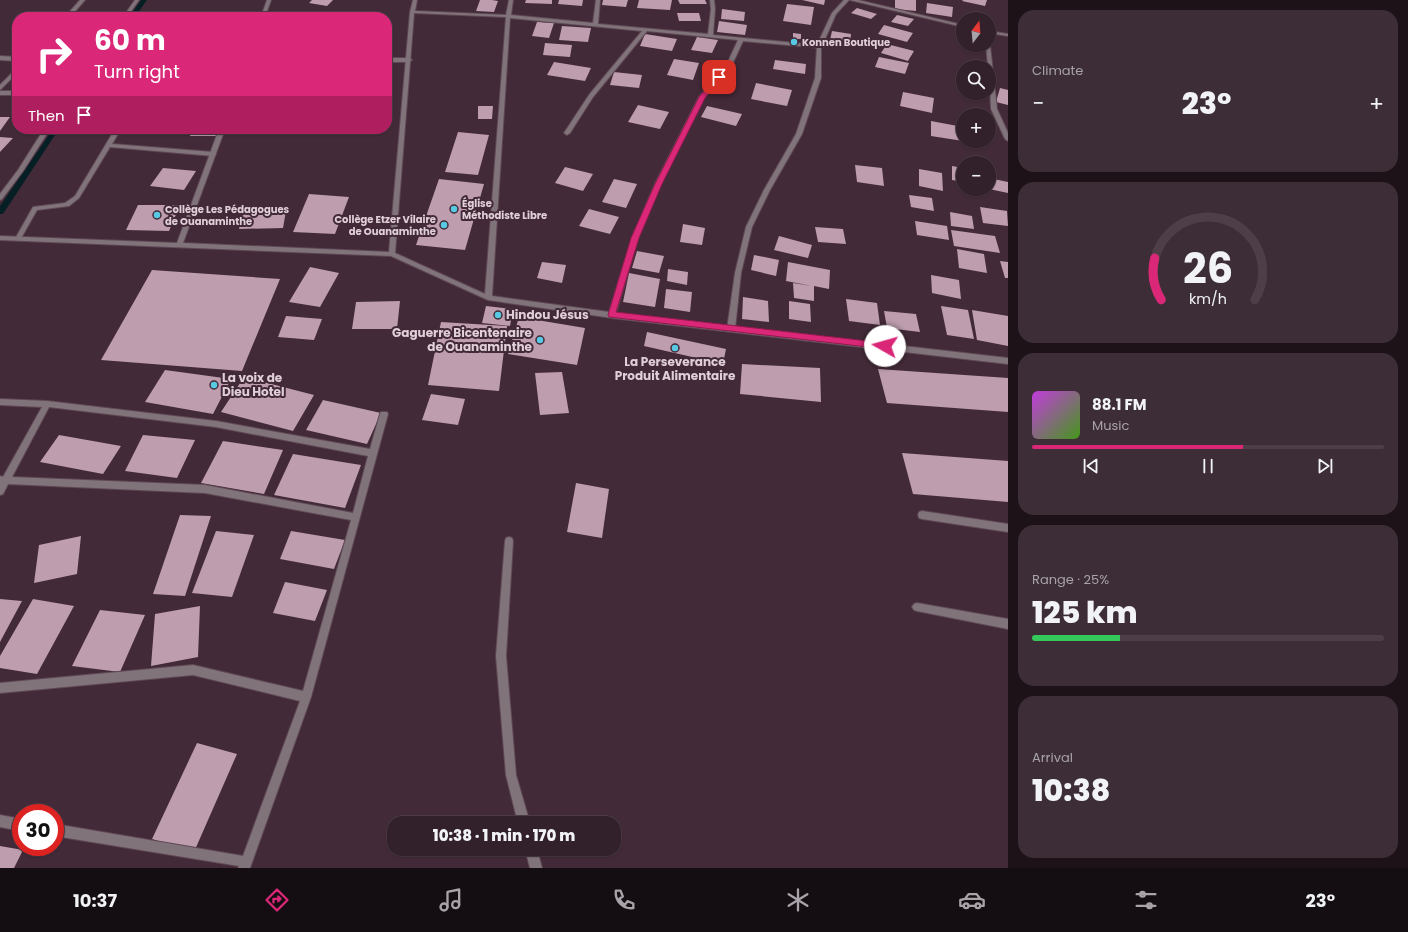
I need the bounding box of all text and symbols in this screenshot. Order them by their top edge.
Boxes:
north arrow [956,12,996,52]
map controls [956,12,996,196]
text: 60 m [94,21,166,60]
icon: right [28,28,80,80]
place label: Konnen Boutique [802,35,890,50]
marker: Konnen Boutique [789,37,799,47]
text: Turn right [94,59,180,84]
pin [702,60,736,94]
button: search [956,60,996,100]
text: Climate [1032,61,1083,80]
icon: arrive [708,66,730,88]
text: 23° [1182,82,1231,125]
text: − [1032,88,1044,119]
text: + [1369,88,1384,119]
icon: arrive [73,104,95,126]
text: Then [28,105,65,126]
button: + [956,108,996,148]
button: − [956,156,996,196]
place label: Église Méthodiste Libre [462,196,547,223]
place label: Collège Les Pédagogues de Ouanaminthe [165,202,290,229]
marker: Église Méthodiste Libre [449,204,459,214]
marker: Collège Les Pédagogues de Ouanaminthe [152,210,162,220]
place label: Collège Etzer Vilaire de Ouanaminthe [335,212,436,239]
marker: Collège Etzer Vilaire de Ouanaminthe [439,220,449,230]
text: 26 [1183,239,1233,298]
text: km/h [1189,289,1227,309]
place label: Hindou Jésus [506,306,589,323]
marker: Hindou Jésus [493,310,503,320]
place label: Gaguerre Bicentenaire de Ouanaminthe [392,324,533,355]
position arrow [864,325,906,367]
marker: Gaguerre Bicentenaire de Ouanaminthe [535,335,545,345]
marker: La Perseverance Produit Alimentaire [670,343,680,353]
place label: La Perseverance Produit Alimentaire [615,353,736,384]
place label: La voix de Dieu Hotel [222,369,285,400]
marker: La voix de Dieu Hotel [209,380,219,390]
text: 88.1 FM [1092,394,1146,415]
text: Music [1092,416,1129,435]
icon: previous [1080,455,1102,477]
icon: pause [1197,455,1219,477]
icon: next [1314,455,1336,477]
text: Range · 25% [1032,570,1109,589]
text: 125 km [1032,591,1137,634]
text: Arrival [1032,748,1073,767]
text: 10:38 [1032,769,1110,812]
speed limit sign: 30 [12,804,64,856]
text: 10:38 · 1 min · 170 m [433,825,575,846]
icon: directions [263,886,291,914]
icon: music [437,886,465,914]
icon: phone [610,886,638,914]
icon: climate [784,886,812,914]
icon: car [958,886,986,914]
icon: filters [1132,886,1160,914]
text: 10:37 [73,888,117,913]
text: 23° [1306,888,1335,913]

